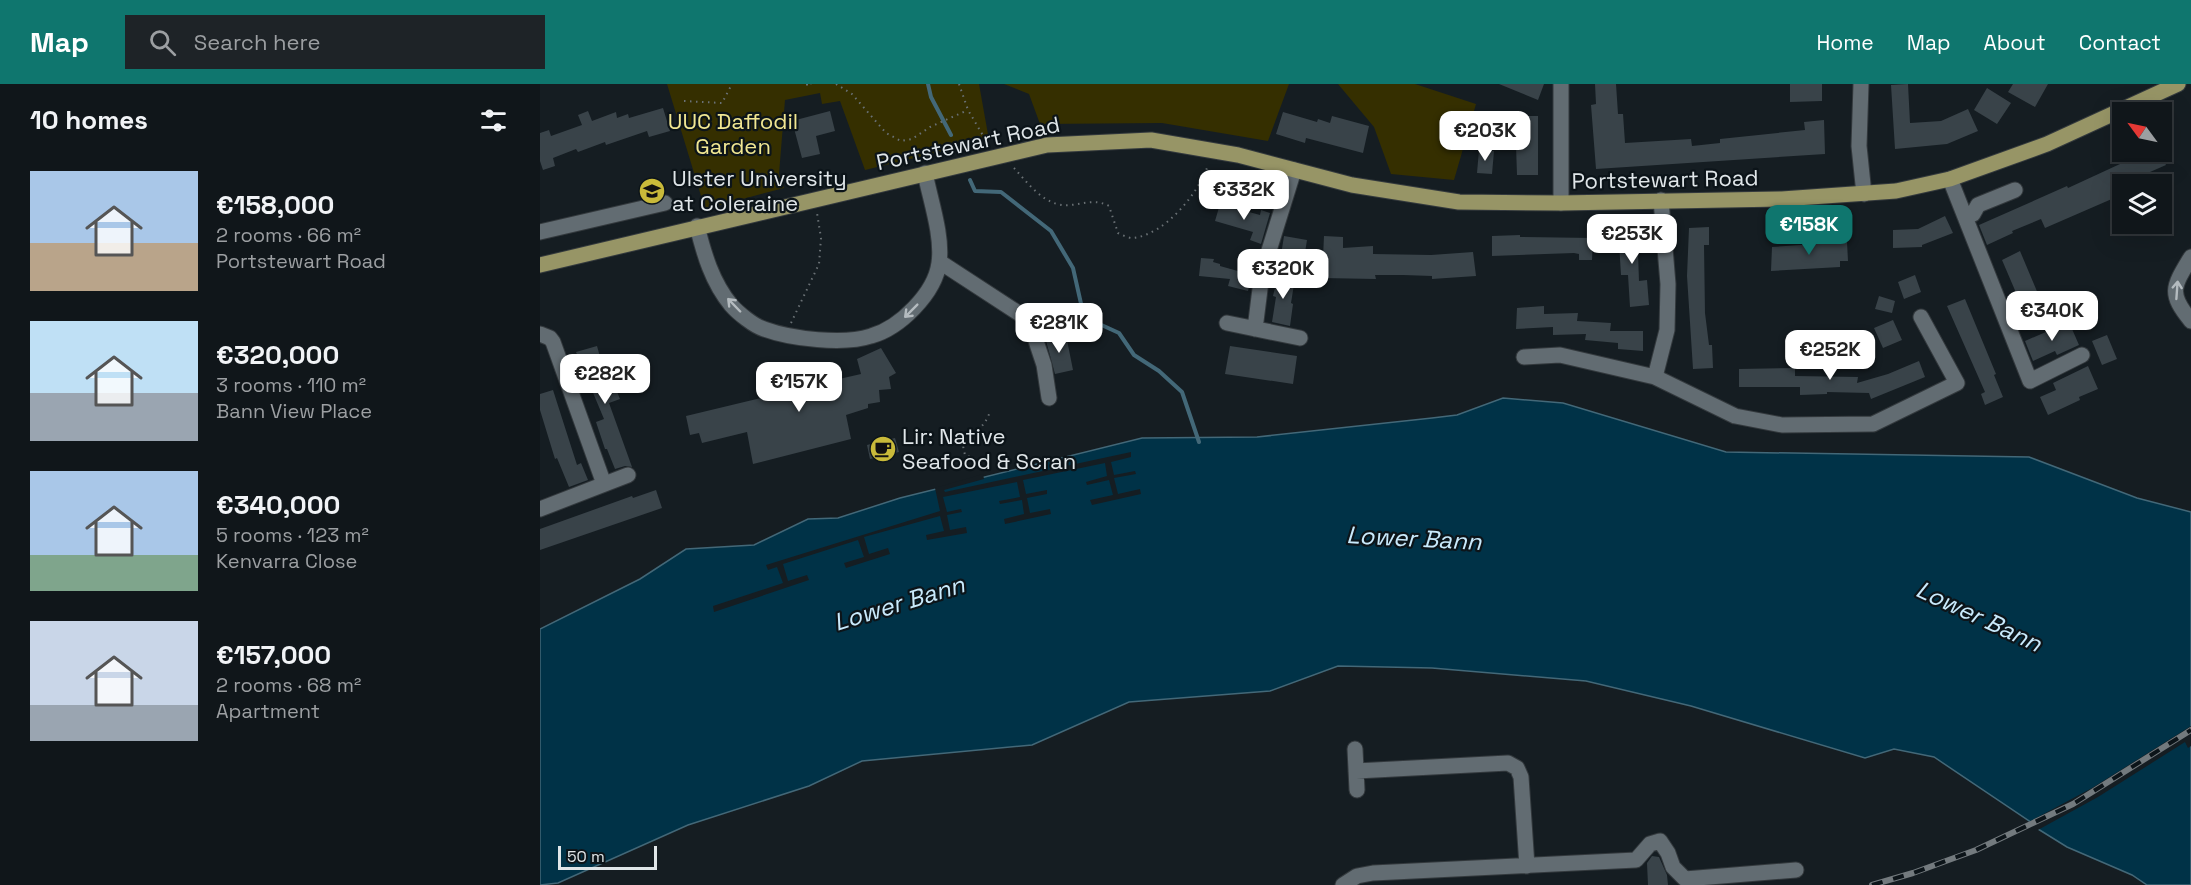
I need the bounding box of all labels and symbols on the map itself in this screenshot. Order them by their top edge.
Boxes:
north arrow [2112,102,2172,162]
park label: UUC Daffodil Garden [668,107,798,160]
street label: Portstewart Road [874,110,1062,176]
pin: €203K [1443,111,1527,162]
street label: Portstewart Road [1571,163,1759,195]
place label: Ulster University at Coleraine [672,164,847,217]
pin: €332K [1202,170,1286,221]
school or university icon: Ulster University at Coleraine [637,176,667,206]
pin: €158K [1767,205,1851,256]
pin: €253K [1590,214,1674,265]
pin: €320K [1241,249,1325,300]
one-way arrow [2172,281,2183,300]
pin: €340K [2010,291,2094,342]
one-way arrow [727,298,741,313]
pin: €281K [1017,303,1101,354]
one-way arrow [903,304,918,319]
pin: €252K [1788,330,1872,381]
pin: €282K [563,354,647,405]
pin: €157K [757,362,841,413]
place label: Lir: Native Seafood & Scran [902,422,1076,475]
cafe icon: Lir: Native Seafood & Scran [868,434,898,464]
water label: Lower Bann [1346,519,1484,557]
water label: Lower Bann [830,568,969,638]
water label: Lower Bann [1911,573,2048,659]
scale bar [558,843,657,870]

